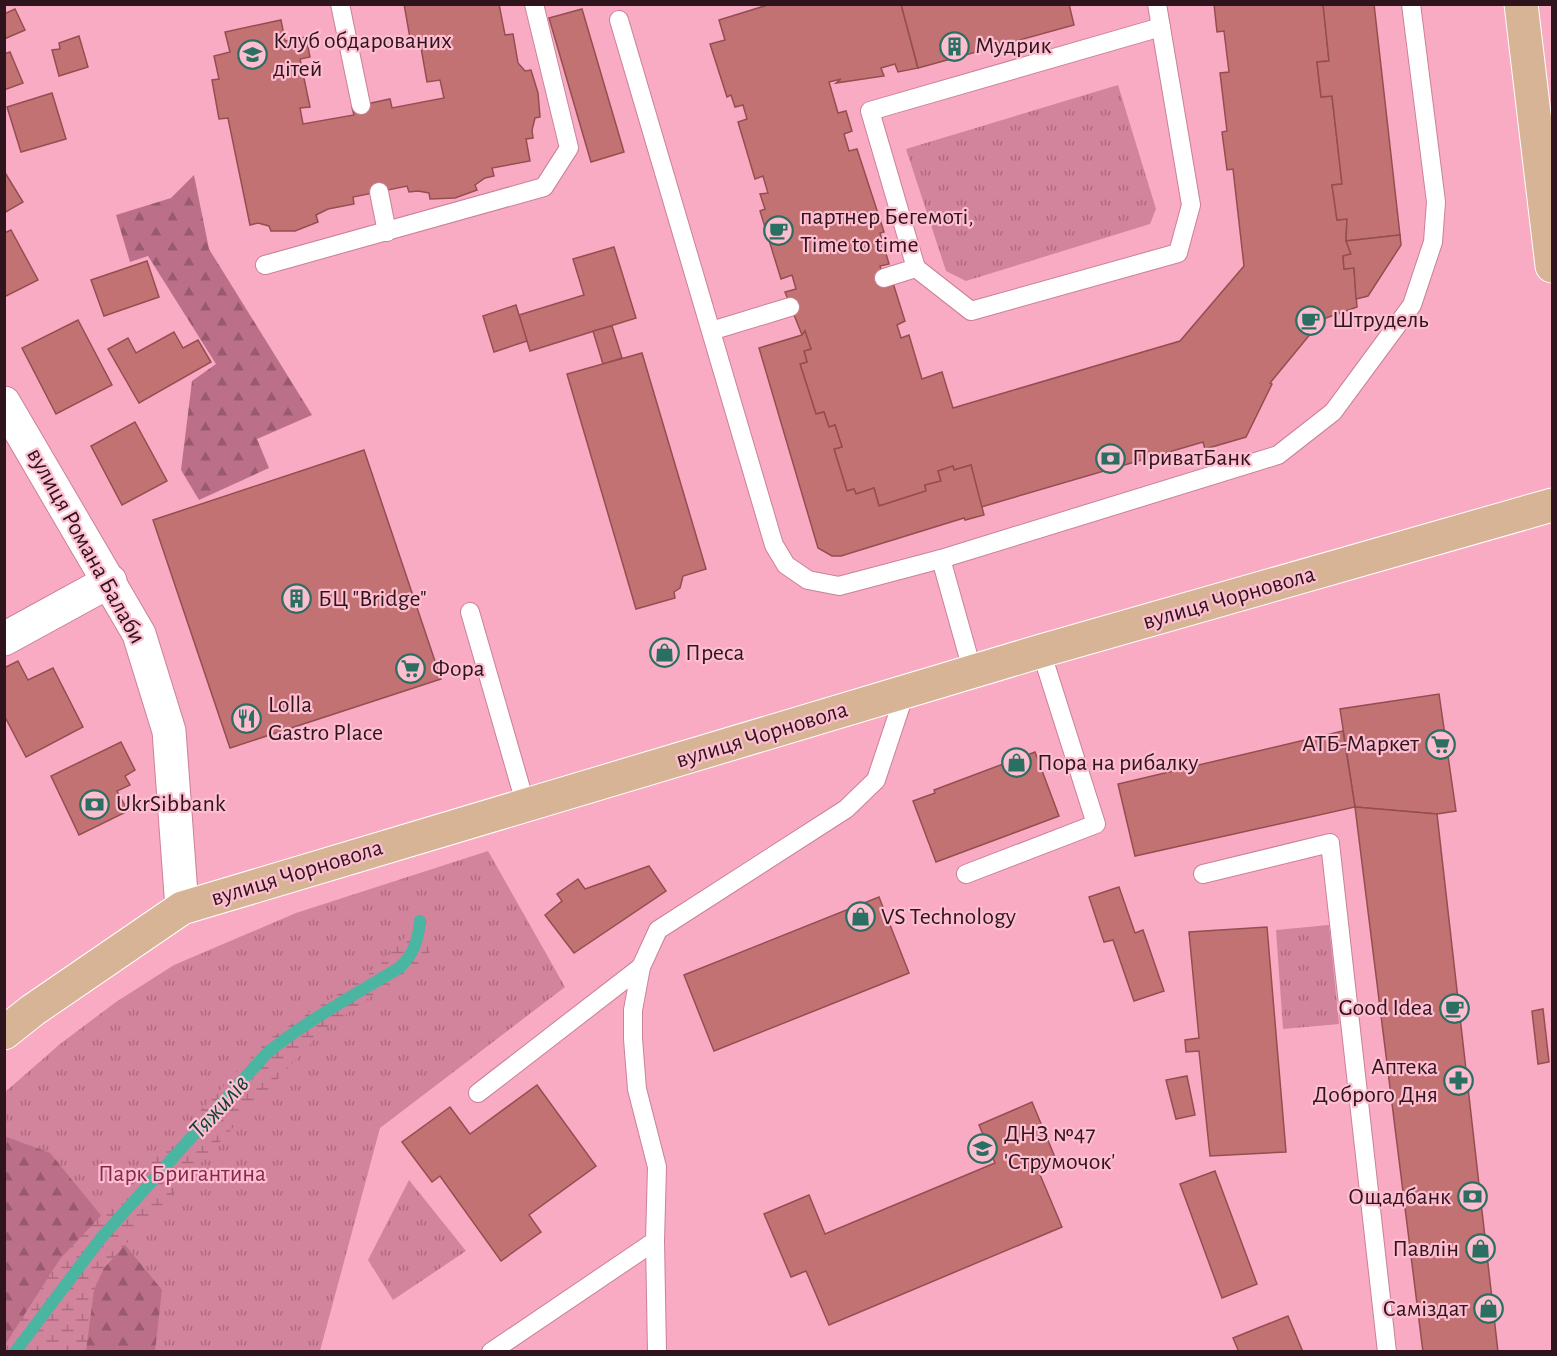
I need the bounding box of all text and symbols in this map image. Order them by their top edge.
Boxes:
place label: Клуб обдарованих дітей [273,29,452,81]
building icon: Мудрик [938,30,970,62]
place label: Мудрик [975,34,1052,58]
school or university icon: Клуб обдарованих дітей [236,39,268,71]
place label: партнер Бегемоті, Time to time [800,205,974,257]
cafe icon: партнер Бегемоті, Time to time [763,215,795,247]
cafe icon: Штрудель [1295,304,1327,336]
place label: Штрудель [1332,308,1428,332]
bank icon: ПриватБанк [1095,442,1127,474]
street label: вулиця Романа Балаби [22,444,150,648]
place label: ПриватБанк [1132,446,1251,470]
street label: вулиця Чорновола [1140,562,1318,634]
building icon: БЦ "Bridge" [281,583,313,615]
place label: БЦ "Bridge" [318,587,427,611]
shop icon: Преса [648,637,680,669]
place label: Преса [685,641,745,665]
supermarket icon: Фора [395,653,427,685]
place label: Фора [432,657,485,681]
place label: Lolla Gastro Place [268,693,383,745]
street label: вулиця Чорновола [673,697,851,773]
restaurant icon: Lolla Gastro Place [231,703,263,735]
supermarket icon: АТБ-Маркет [1424,728,1456,760]
place label: АТБ-Маркет [1302,732,1419,756]
shop icon: Пора на рибалку [1000,747,1032,779]
place label: Пора на рибалку [1037,751,1199,775]
bank icon: UkrSibbank [79,788,111,820]
place label: UkrSibbank [116,792,226,816]
street label: вулиця Чорновола [208,835,386,911]
shop icon: VS Technology [844,901,876,933]
place label: VS Technology [881,905,1016,929]
cafe icon: Good Idea [1438,992,1470,1024]
place label: Good Idea [1339,996,1433,1020]
place label: Аптека Доброго Дня [1313,1055,1438,1107]
pharmacy icon: Аптека Доброго Дня [1443,1065,1475,1097]
water label: Тяжилів [184,1070,254,1144]
place label: ДНЗ №47 'Струмочок' [1004,1122,1115,1174]
school or university icon: ДНЗ №47 'Струмочок' [967,1132,999,1164]
park label: Парк Бригантина [98,1162,266,1186]
bank icon: Ощадбанк [1456,1181,1488,1213]
place label: Ощадбанк [1348,1185,1451,1209]
shop icon: Павлін [1464,1233,1496,1265]
place label: Павлін [1392,1237,1459,1261]
shop icon: Саміздат [1473,1293,1505,1325]
place label: Саміздат [1382,1297,1468,1321]

